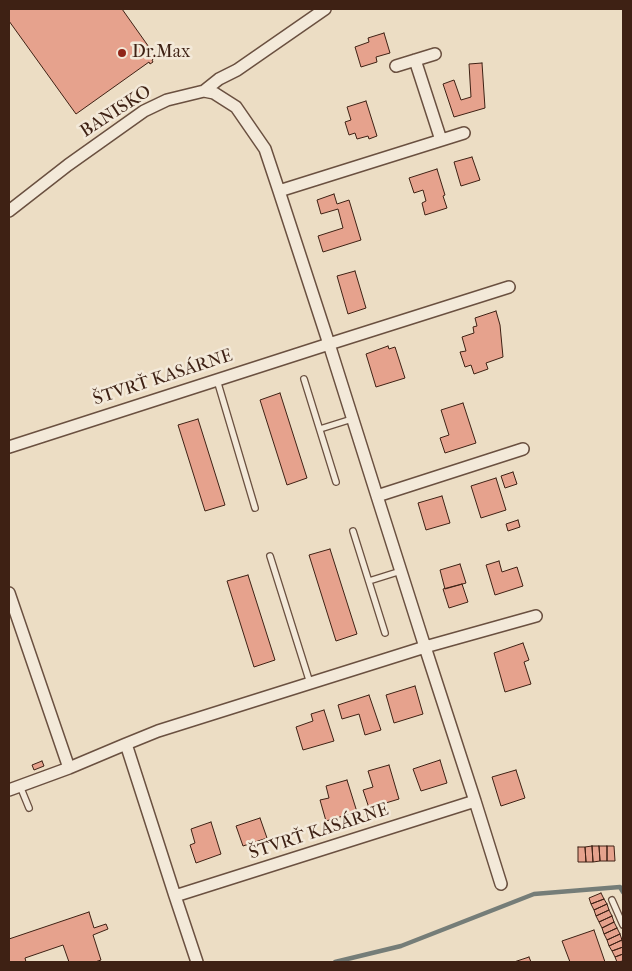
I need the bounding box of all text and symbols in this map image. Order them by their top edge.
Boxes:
place label: Dr.Max [132,42,191,64]
marker: Dr.Max [116,47,128,59]
street label: BANISKO [77,81,155,143]
street label: ŠTVRŤ KASÁRNE [91,345,235,411]
street label: ŠTVRŤ KASÁRNE [247,799,391,865]

